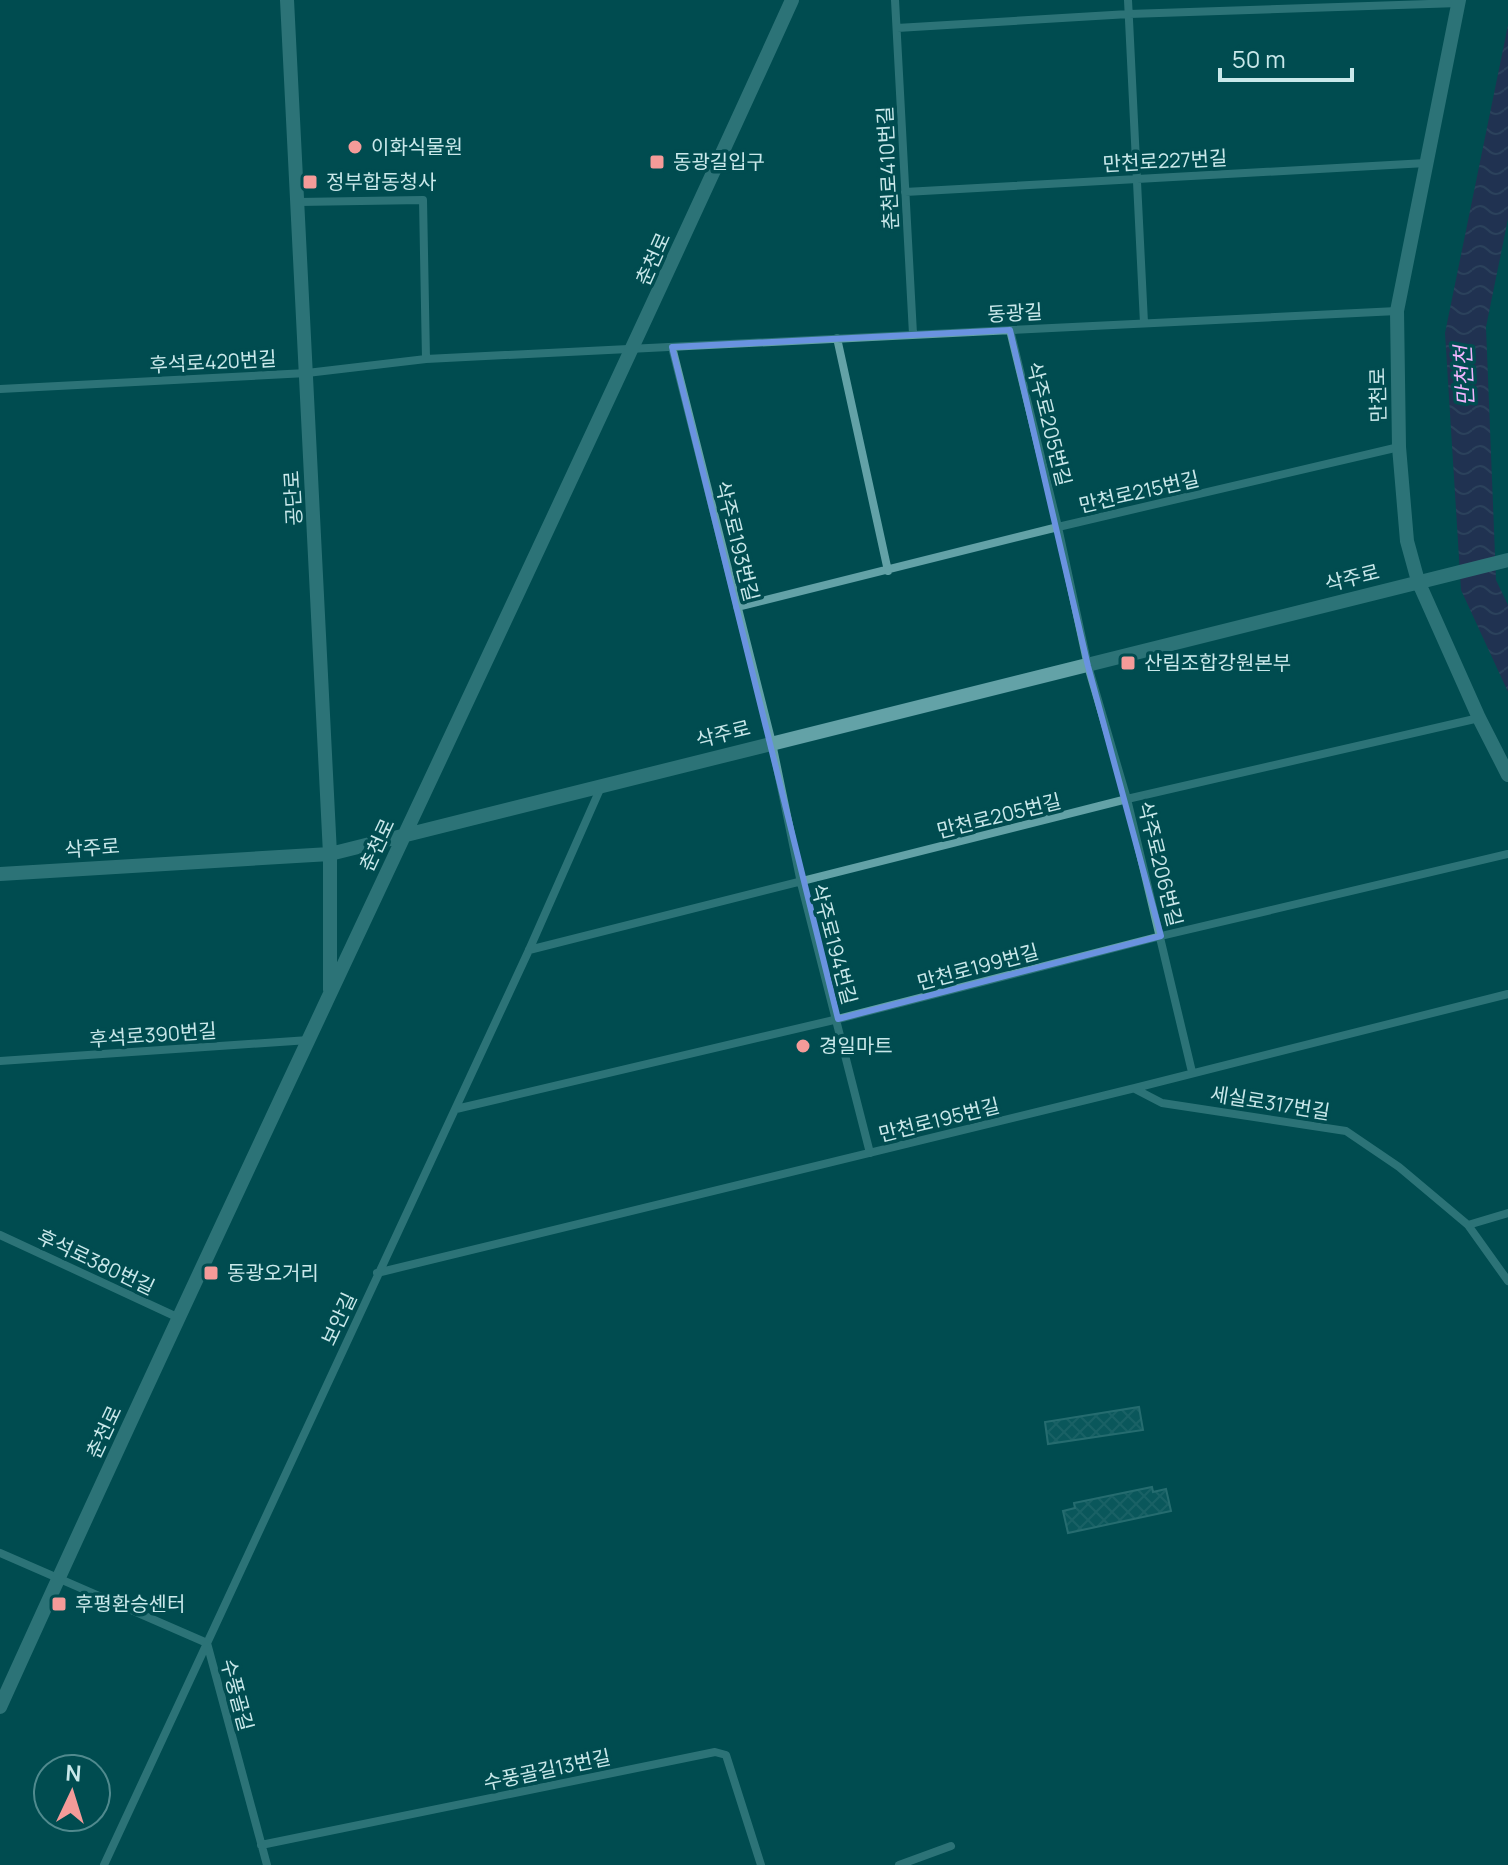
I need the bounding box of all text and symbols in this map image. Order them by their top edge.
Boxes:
scale bar [1220,32,1352,82]
text: 50 m [1232,42,1286,75]
street label: 춘천로410번길 [871,106,904,231]
place label: 이화식물원 [371,133,463,160]
marker: 이화식물원 [346,138,364,156]
street label: 만천로227번길 [1102,144,1228,177]
place label: 동광길입구 [673,148,765,175]
marker: 동광길입구 [648,153,666,171]
place label: 정부합동청사 [326,168,436,195]
marker: 정부합동청사 [301,173,319,191]
street label: 춘천로 [629,228,676,290]
street label: 동광길 [987,298,1043,327]
water label: 만천천 [1447,342,1481,407]
street label: 후석로420번길 [149,345,277,378]
street label: 삭주로205번길 [1021,359,1078,489]
street label: 만천로 [1364,367,1391,423]
street label: 만천로215번길 [1076,465,1202,518]
street label: 공단로 [278,470,307,526]
street label: 삭주로193번길 [709,478,765,604]
street label: 삭주로 [1322,558,1382,597]
place label: 산림조합강원본부 [1144,649,1291,676]
marker: 산림조합강원본부 [1119,654,1137,672]
street label: 삭주로 [693,714,753,753]
street label: 만천로205번길 [934,787,1064,844]
street label: 삭주로206번길 [1132,799,1189,929]
street label: 춘천로 [353,814,400,876]
street label: 삭주로 [63,832,120,863]
street label: 삭주로194번길 [805,880,864,1007]
street label: 만천로199번길 [914,937,1042,996]
street label: 후석로390번길 [88,1017,218,1052]
place label: 경일마트 [819,1032,893,1059]
marker: 경일마트 [794,1037,812,1055]
street label: 세실로317번길 [1208,1080,1332,1125]
street label: 만천로195번길 [876,1091,1002,1148]
street label: 후석로380번길 [33,1223,159,1301]
place label: 동광오거리 [227,1259,319,1286]
marker: 동광오거리 [202,1264,220,1282]
street label: 보안길 [315,1288,362,1350]
street label: 춘천로 [80,1401,127,1463]
place label: 후평환승센터 [75,1590,185,1617]
marker: 후평환승센터 [50,1595,68,1613]
street label: 수풍골길 [215,1656,260,1734]
street label: 수풍골길13번길 [481,1743,613,1796]
north arrow [32,1753,112,1833]
text: N [64,1758,82,1789]

